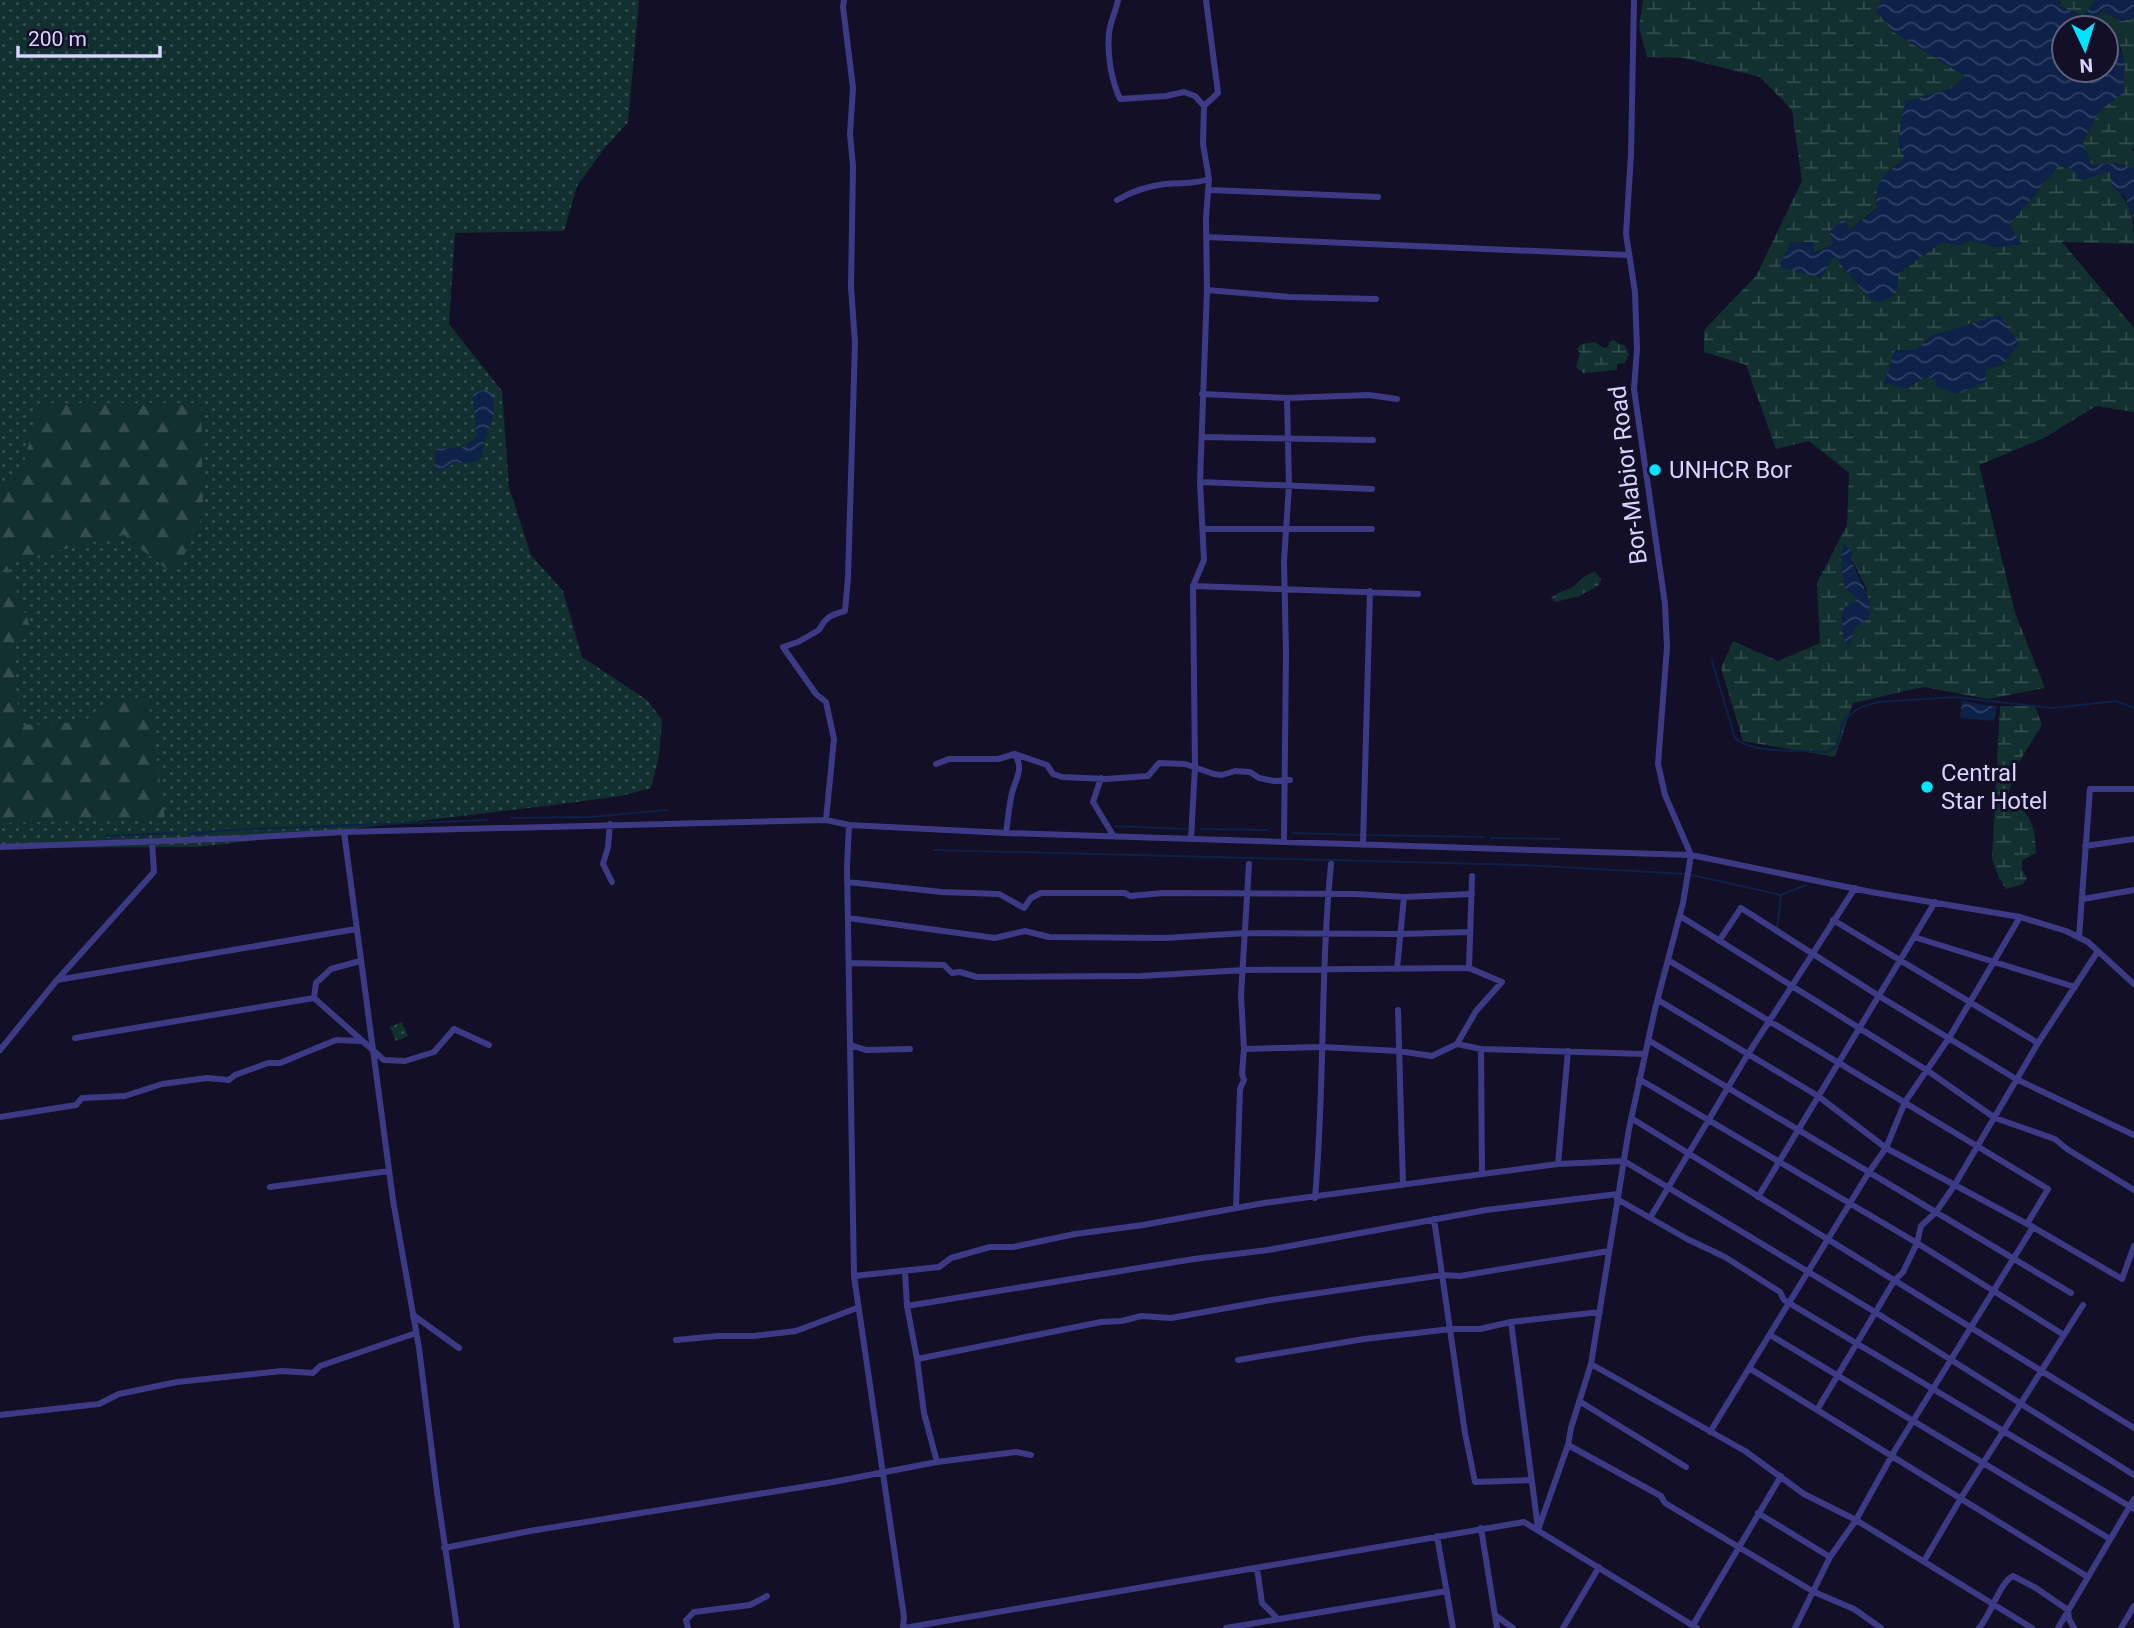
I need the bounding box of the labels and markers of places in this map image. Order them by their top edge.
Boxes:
place label: UNHCR Bor [1669,456,1792,484]
marker: UNHCR Bor [1647,462,1663,478]
place label: Central Star Hotel [1941,759,2047,815]
marker: Central Star Hotel [1919,779,1935,795]

